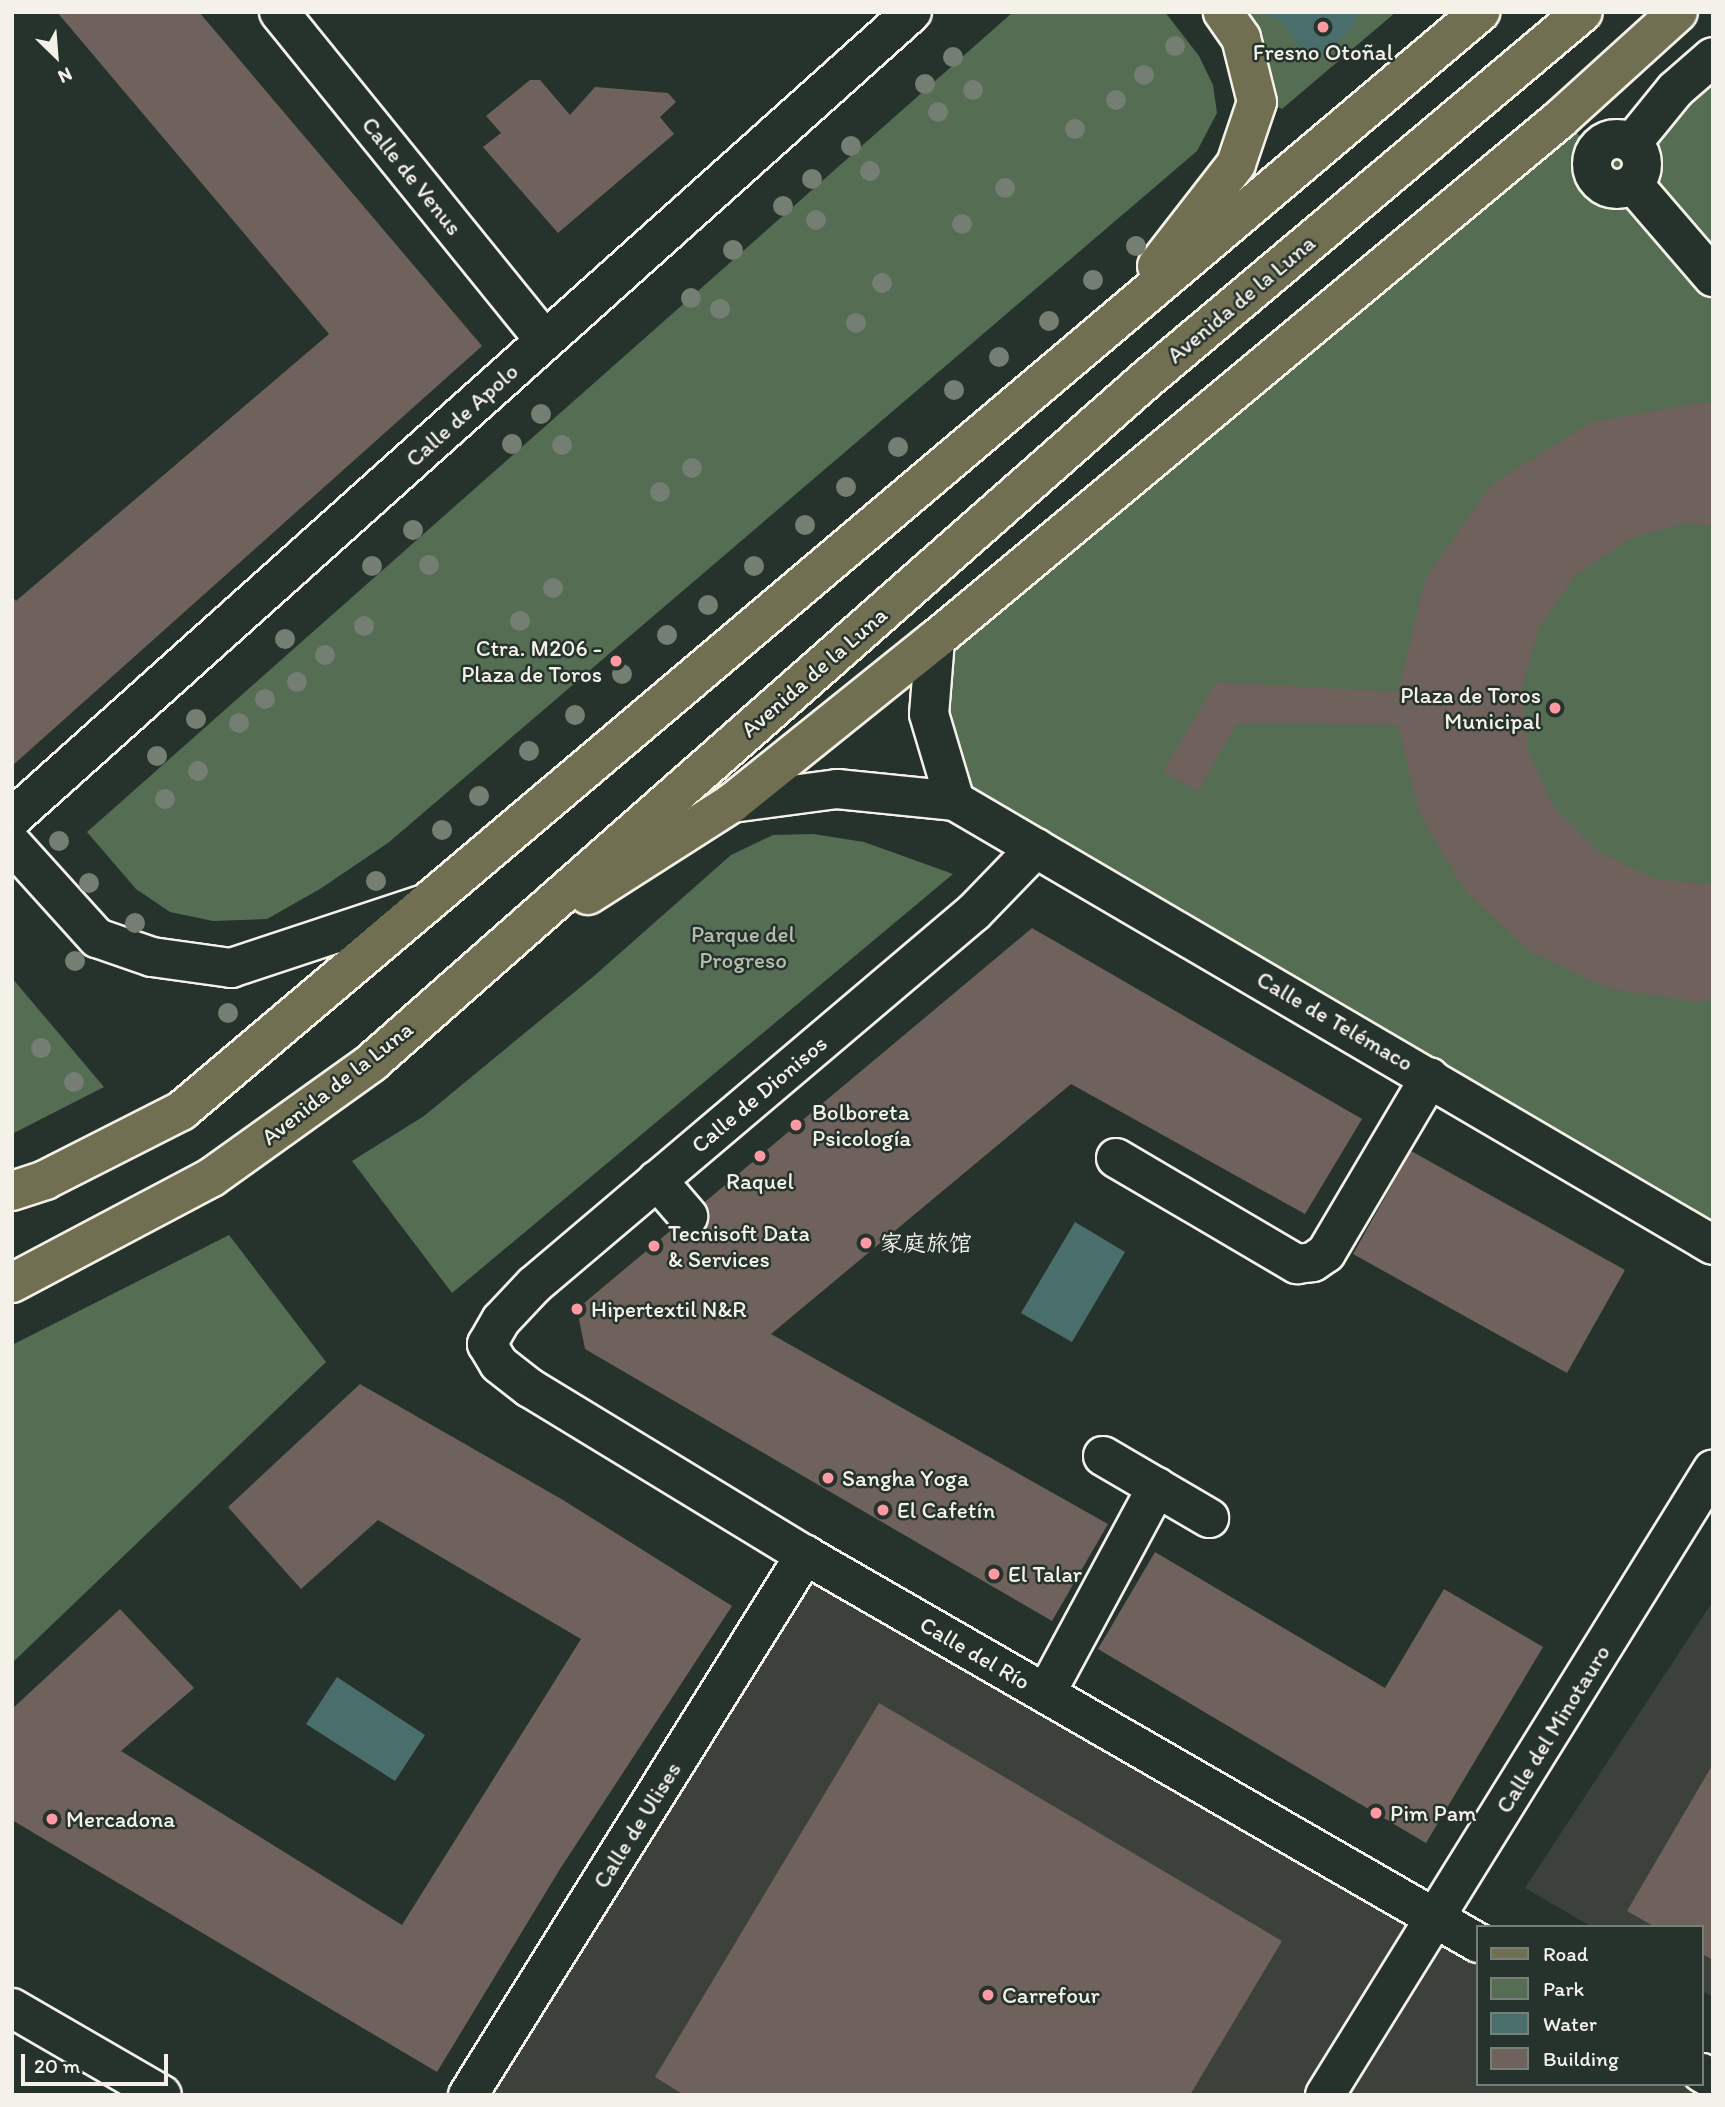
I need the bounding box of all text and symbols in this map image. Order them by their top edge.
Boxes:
marker: Fresno Otoñal [1315,19,1331,35]
north arrow [21,21,91,91]
place label: Fresno Otoñal [1253,38,1393,66]
text: N [54,62,76,89]
street label: Calle de Venus [356,111,468,241]
street label: Avenida de la Luna [1161,229,1321,369]
street label: Calle de Apolo [400,357,524,473]
street label: Avenida de la Luna [735,601,893,743]
place label: Ctra. M206 - Plaza de Toros [461,634,602,688]
marker: Ctra. M206 - Plaza de Toros [608,653,624,669]
place label: Plaza de Toros Municipal [1400,681,1541,735]
marker: Plaza de Toros Municipal [1547,700,1563,716]
park label: Parque del Progreso [691,920,795,974]
street label: Calle de Telémaco [1252,965,1418,1077]
street label: Avenida de la Luna [256,1015,418,1151]
street label: Calle de Dionisos [686,1029,832,1159]
place label: Bolboreta Psicología [812,1098,911,1152]
marker: Bolboreta Psicología [786,1115,806,1135]
marker: Raquel [752,1148,768,1164]
place label: Raquel [726,1167,794,1195]
place label: Tecnisoft Data & Services [668,1219,810,1273]
place label: 家庭旅馆 [880,1229,972,1257]
marker: 家庭旅馆 [858,1235,874,1251]
marker: Tecnisoft Data & Services [646,1238,662,1254]
place label: Hipertextil N&R [591,1295,747,1323]
marker: Hipertextil N&R [569,1301,585,1317]
place label: Sangha Yoga [842,1464,967,1492]
marker: Sangha Yoga [820,1470,836,1486]
place label: El Cafetín [897,1496,995,1524]
marker: El Cafetín [875,1502,891,1518]
place label: El Talar [1008,1560,1081,1588]
marker: El Talar [986,1566,1002,1582]
street label: Calle del Río [915,1610,1035,1696]
street label: Calle del Minotauro [1490,1639,1616,1819]
street label: Calle de Ulises [587,1757,687,1893]
place label: Pim Pam [1390,1799,1477,1827]
place label: Mercadona [66,1805,175,1833]
marker: Pim Pam [1368,1805,1384,1821]
marker: Mercadona [44,1811,60,1827]
legend [1476,1925,1704,2086]
text: Road [1543,1941,1588,1966]
text: Park [1543,1976,1584,2001]
place label: Carrefour [1002,1981,1100,2009]
marker: Carrefour [980,1987,996,2003]
text: Water [1543,2011,1597,2036]
scale bar [24,2040,172,2084]
text: Building [1543,2046,1619,2071]
text: 20 m [34,2053,80,2078]

